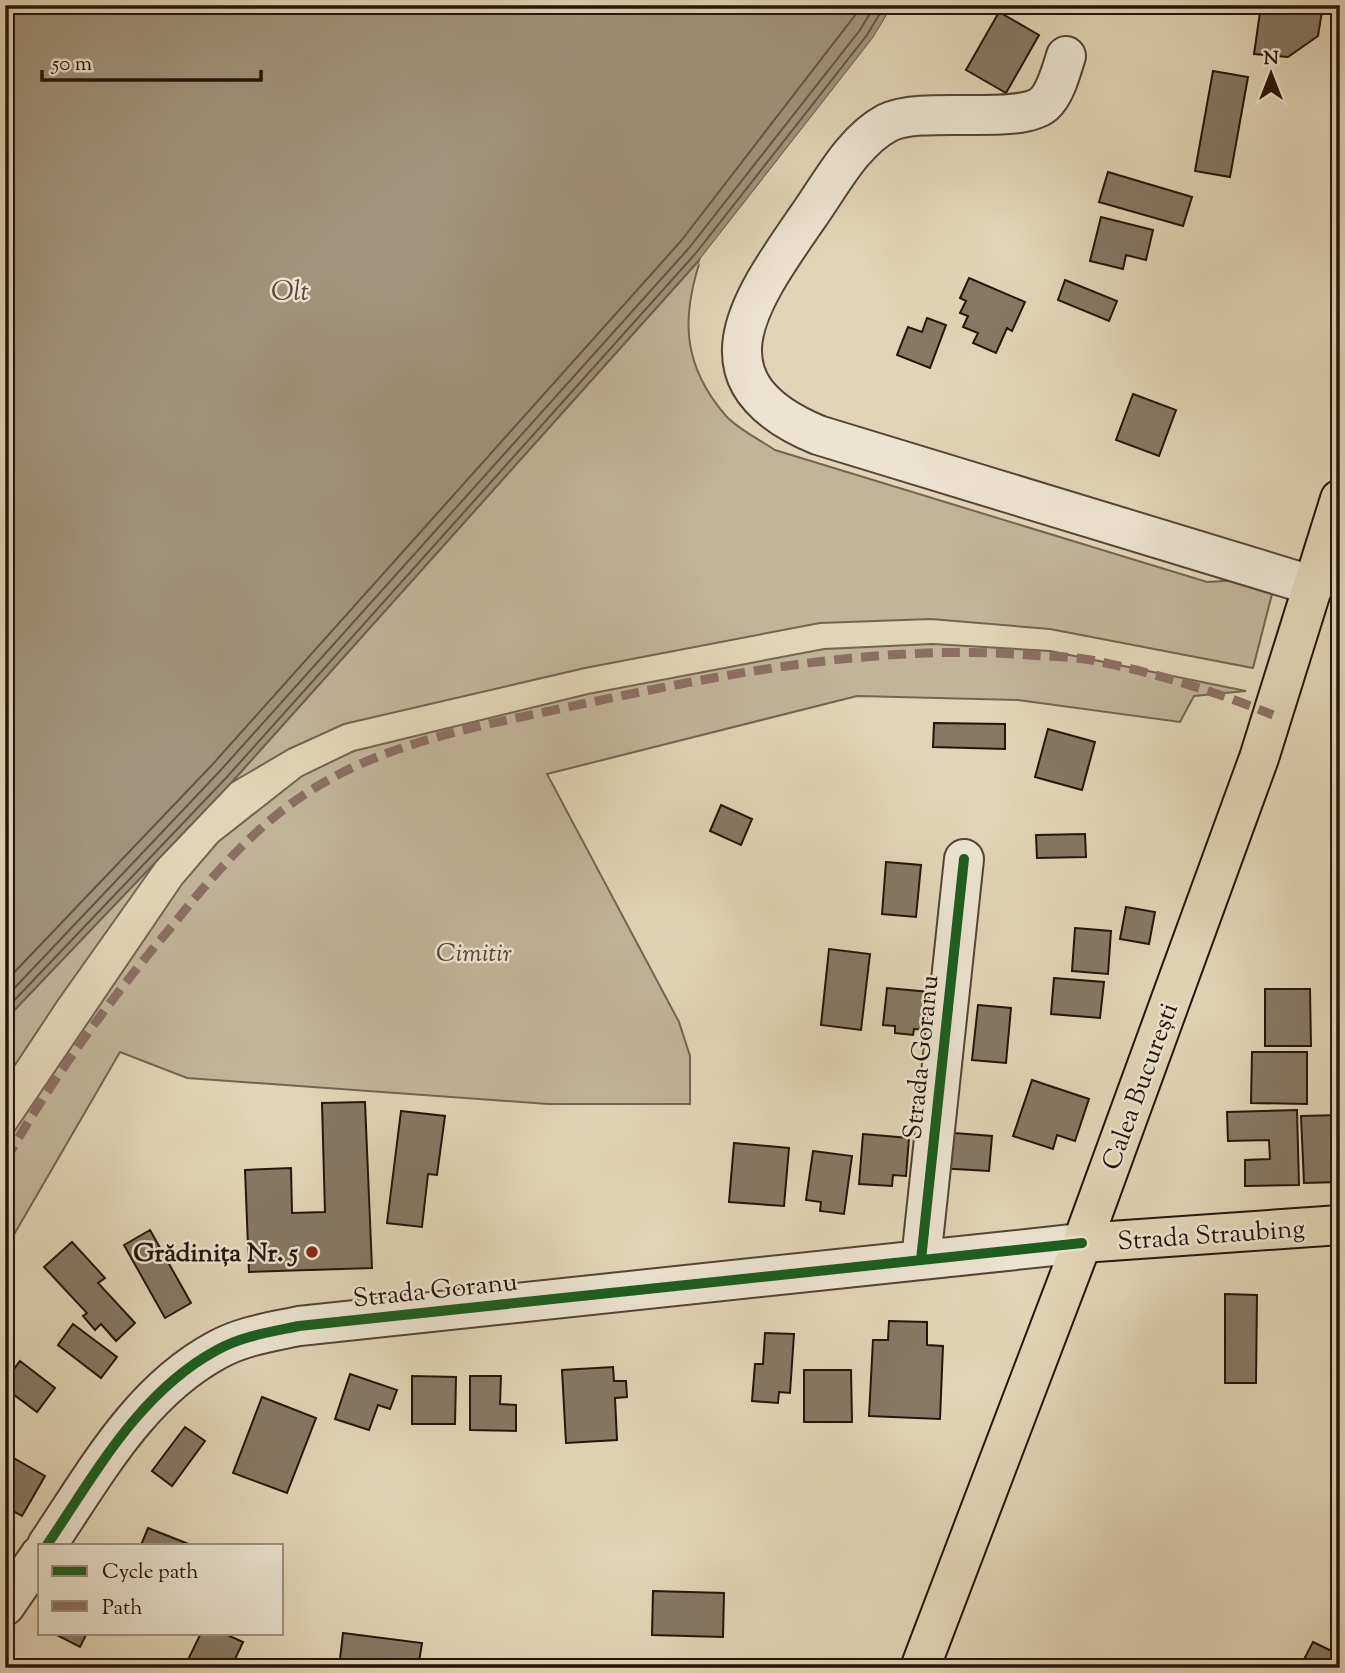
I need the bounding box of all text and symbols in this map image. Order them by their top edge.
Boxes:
scale bar [42,38,261,82]
north arrow [1236,38,1306,108]
text: N [1263,46,1279,73]
text: 50 m [51,50,92,80]
water label: Olt [271,273,309,313]
park label: Cimitir [436,936,512,973]
street label: Strada Goranu [895,973,950,1141]
street label: Calea București [1094,998,1189,1176]
street label: Strada Straubing [1116,1211,1306,1262]
place label: Grădinița Nr. 5 [133,1236,298,1273]
marker: Grădinița Nr. 5 [304,1244,320,1260]
street label: Strada Goranu [351,1264,519,1319]
legend [38,1544,284,1634]
text: Cycle path [102,1558,199,1588]
text: Path [102,1594,143,1624]

